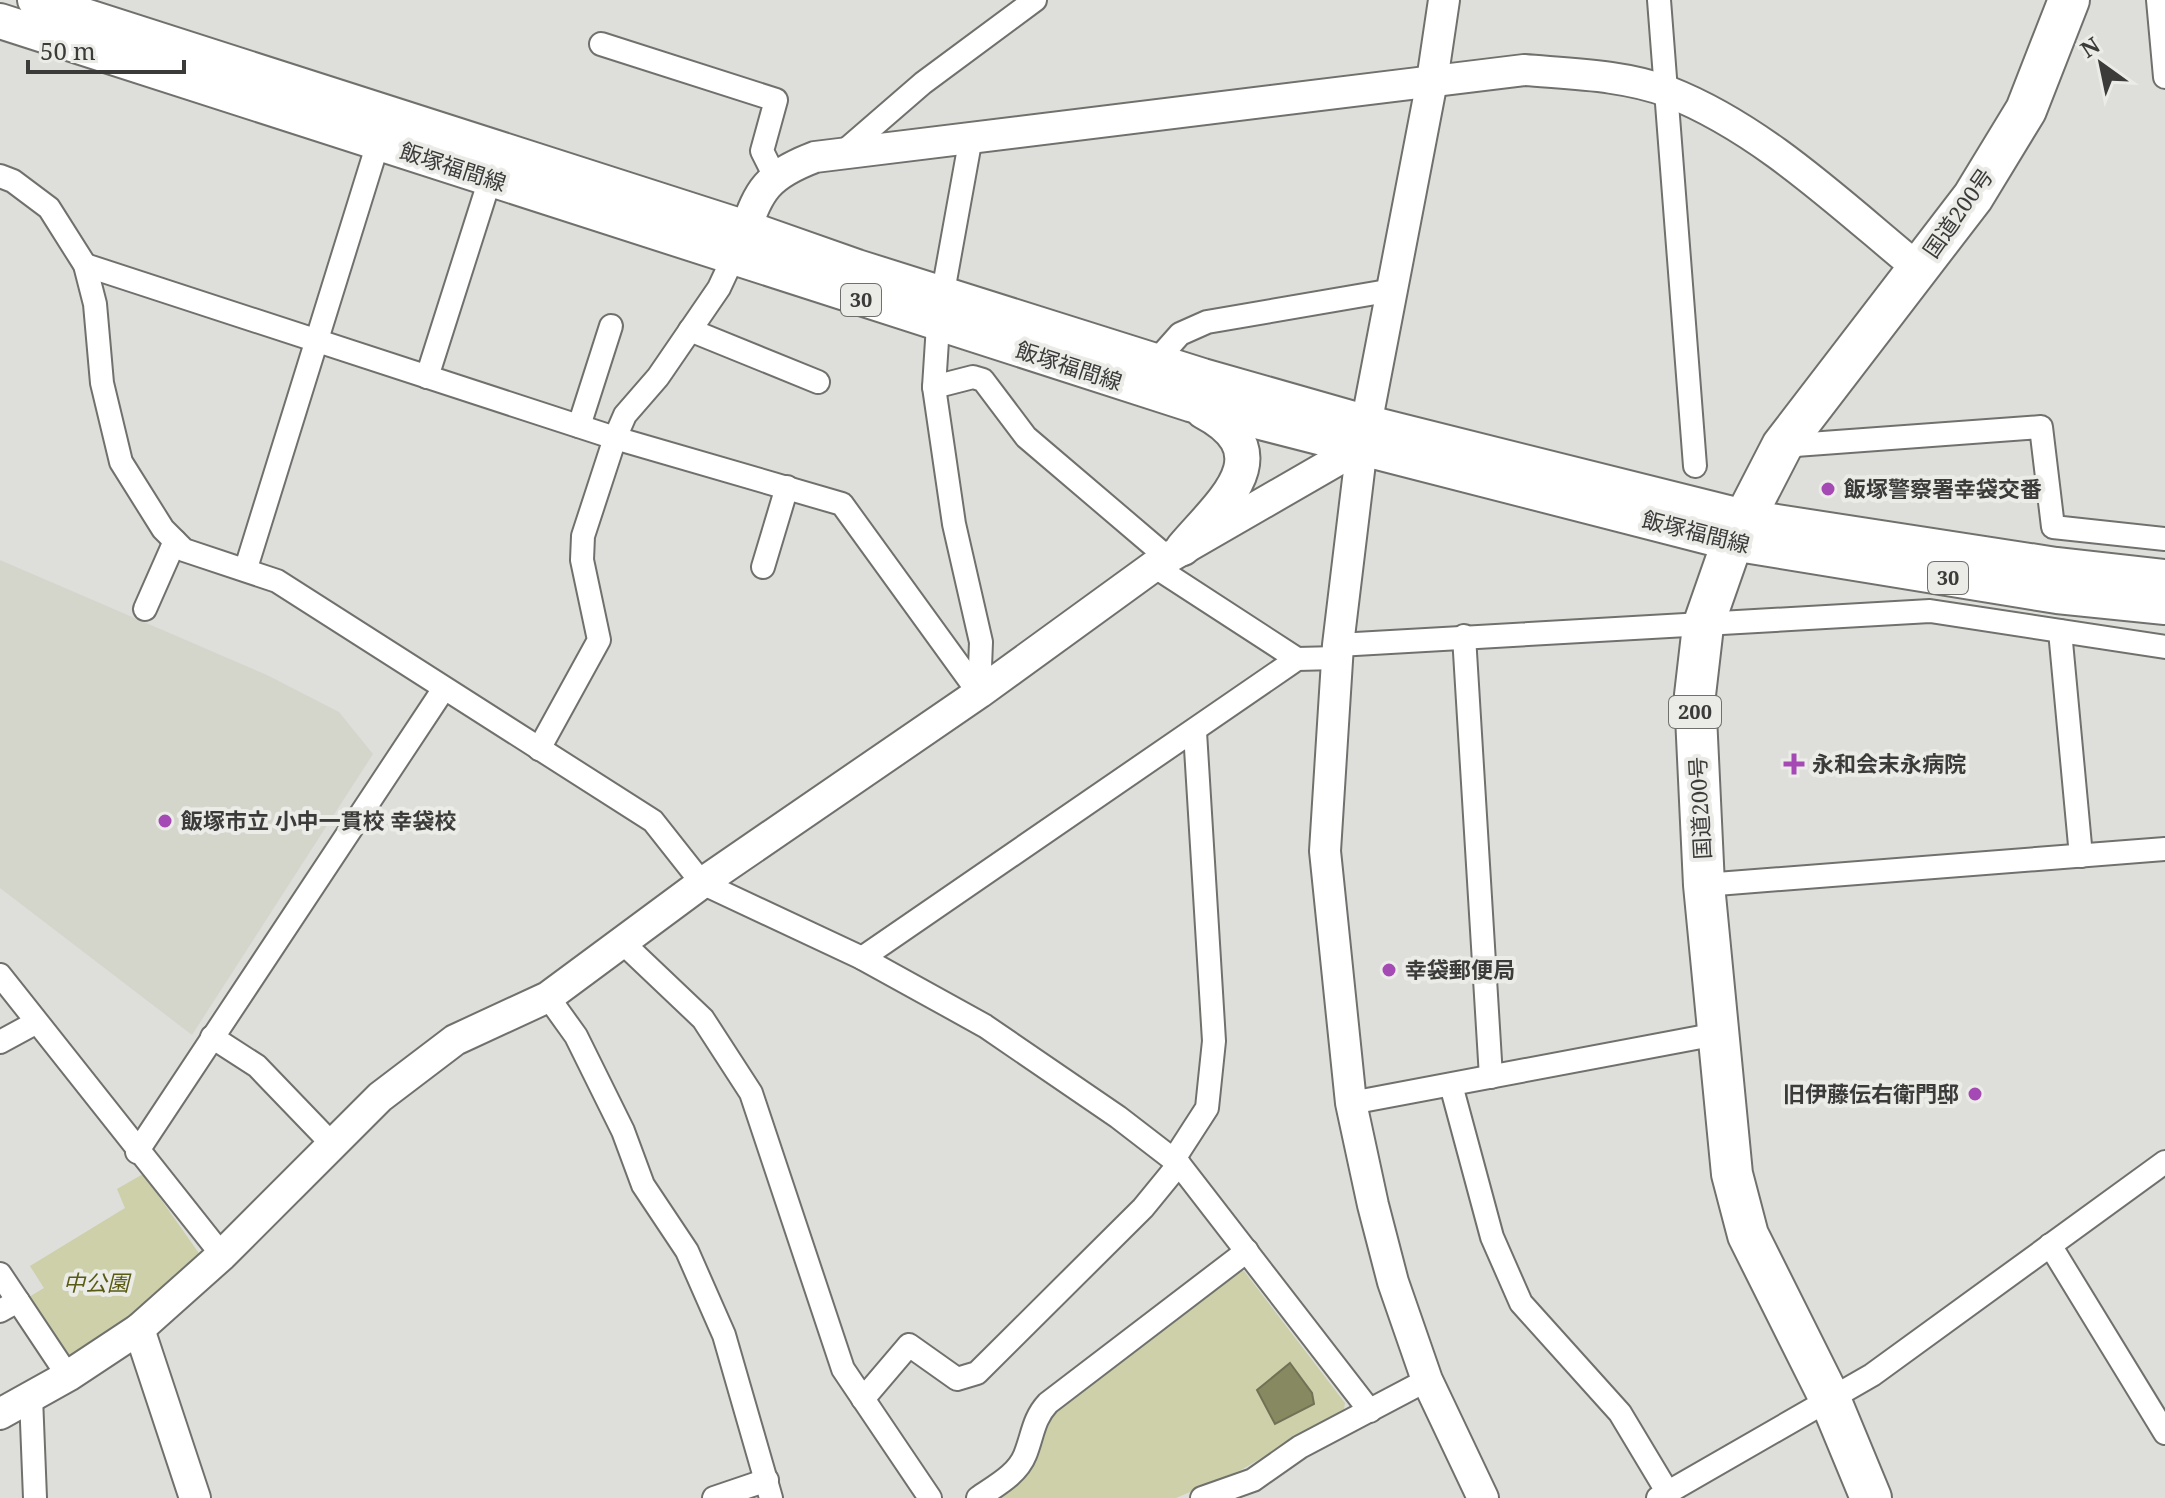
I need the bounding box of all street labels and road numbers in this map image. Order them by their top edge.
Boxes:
street label: 飯塚福間線 [396,135,510,197]
street label: 国道200号 [1915,162,1999,263]
road number: 30 [841,284,881,316]
street label: 飯塚福間線 [1012,334,1126,396]
street label: 飯塚福間線 [1639,503,1753,559]
road number: 30 [1928,562,1968,594]
road number: 200 [1669,696,1721,728]
street label: 国道200号 [1681,756,1717,860]

